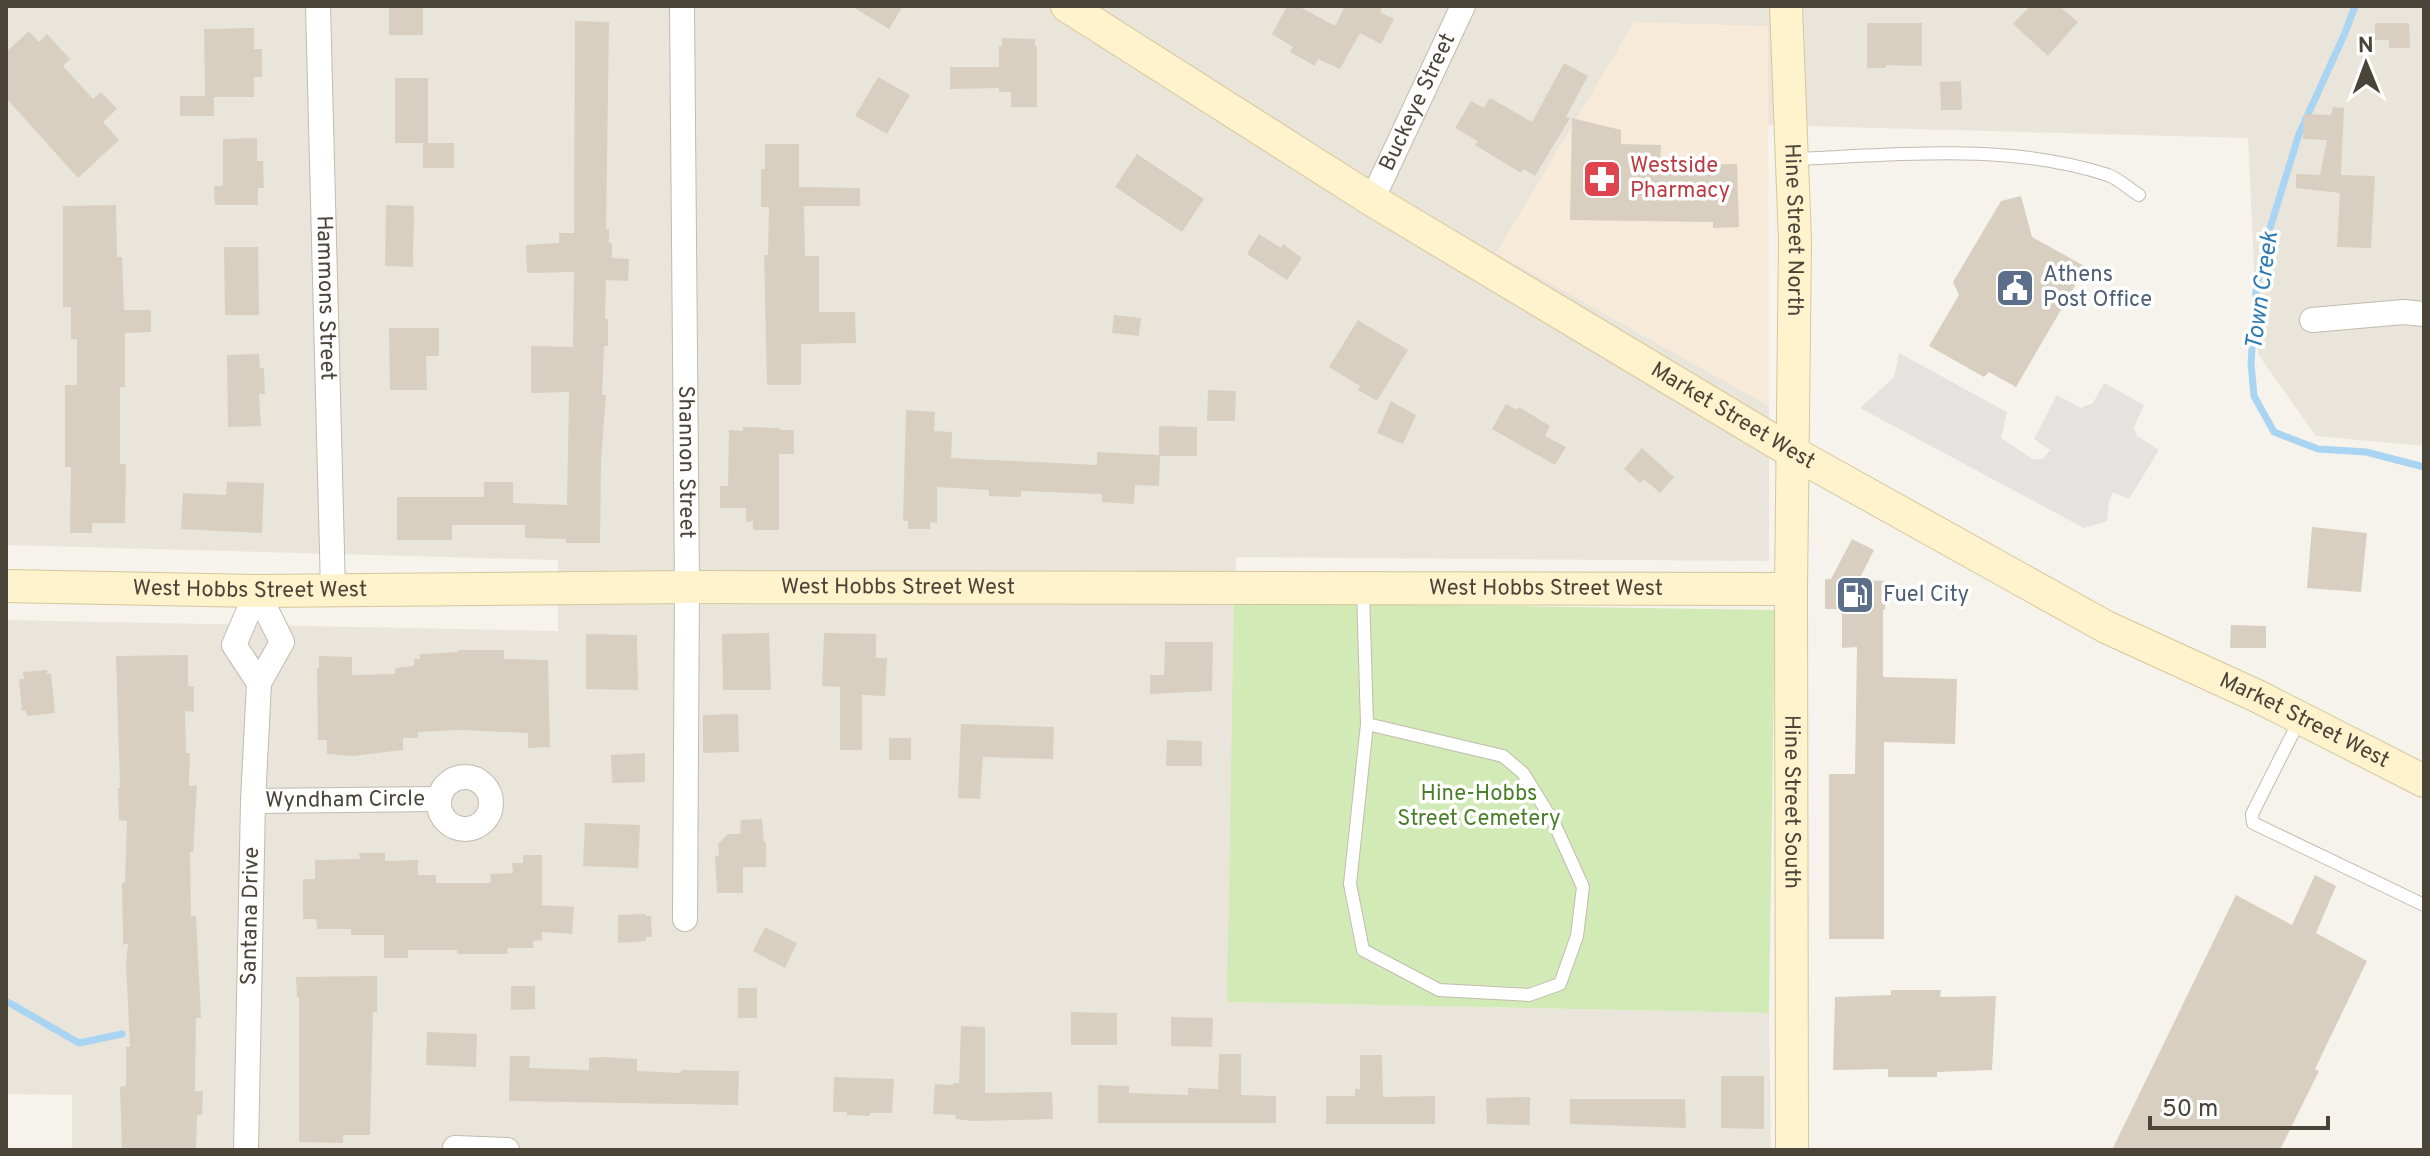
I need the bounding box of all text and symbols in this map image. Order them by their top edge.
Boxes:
north arrow [2326,24,2406,104]
street label: Buckeye Street [1374,29,1462,176]
text: N [2358,33,2374,60]
street label: Hine Street North [1778,143,1809,317]
place label: Westside Pharmacy [1630,153,1730,205]
pharmacy icon: Westside Pharmacy [1581,158,1623,200]
street label: Hammons Street [310,215,341,381]
water label: Town Creek [2240,229,2286,352]
place label: Athens Post Office [2043,262,2152,314]
public building icon: Athens Post Office [1994,267,2036,309]
street label: Market Street West [1646,357,1820,475]
street label: Shannon Street [672,385,700,539]
street label: West Hobbs Street West [781,574,1015,601]
fuel station icon: Fuel City [1834,574,1876,616]
street label: West Hobbs Street West [132,575,367,605]
street label: West Hobbs Street West [1429,575,1663,602]
place label: Fuel City [1883,582,1969,609]
street label: Market Street West [2215,667,2394,775]
street label: Hine Street South [1778,715,1805,889]
park label: Hine-Hobbs Street Cemetery [1397,781,1561,833]
street label: Wyndham Circle [265,786,425,814]
street label: Santana Drive [236,847,266,986]
scale bar [2150,1080,2328,1130]
text: 50 m [2162,1095,2218,1125]

